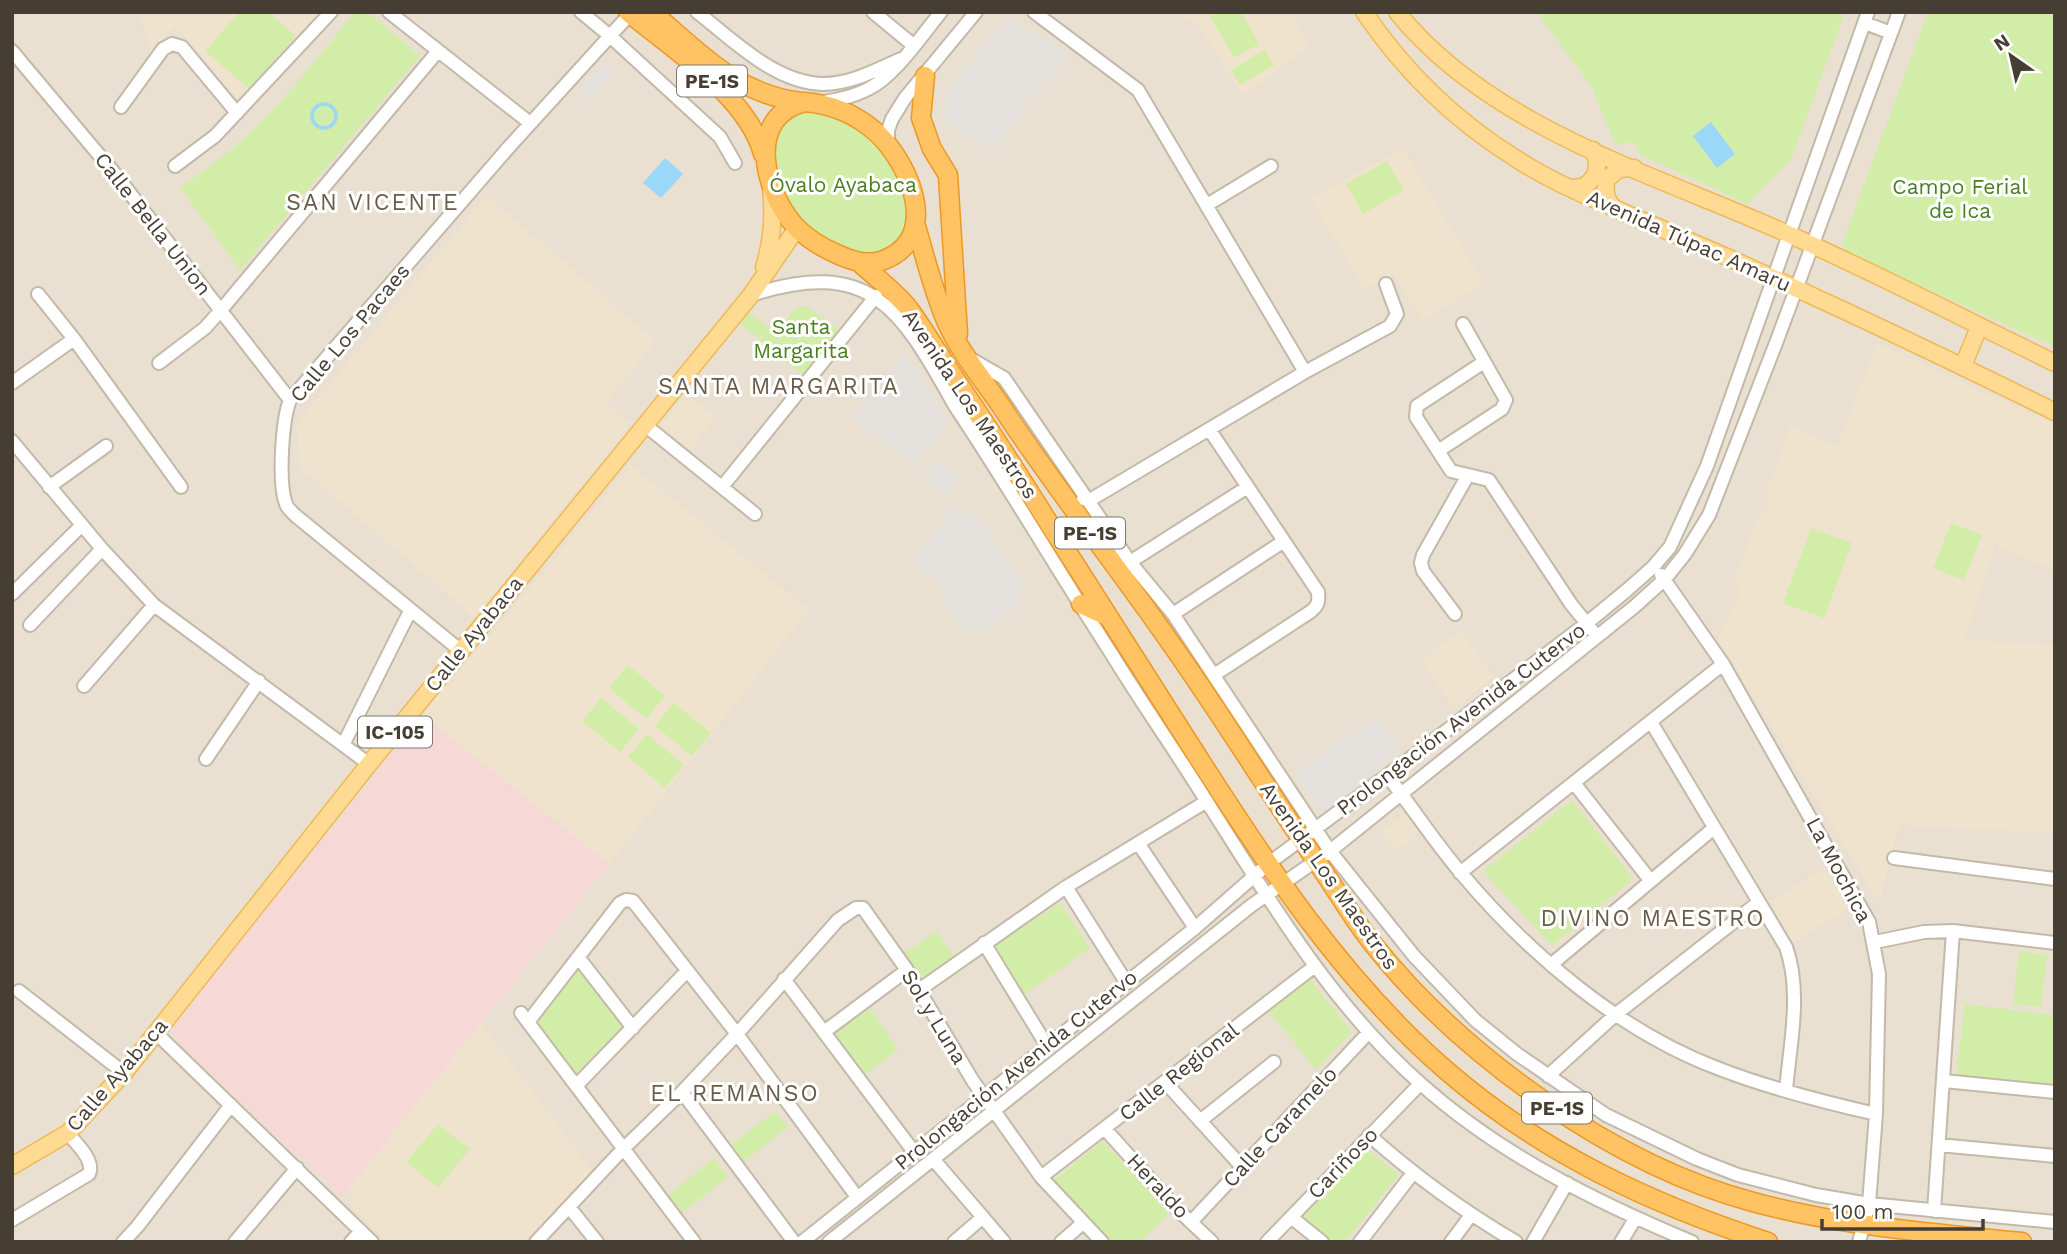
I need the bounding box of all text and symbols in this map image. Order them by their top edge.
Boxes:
north arrow [1976,21,2046,91]
text: N [1990,29,2014,56]
road number: PE-1S [677,66,747,96]
street label: Calle Bella Union [90,147,217,300]
park label: Óvalo Ayabaca [769,172,917,197]
park label: Campo Ferial de Ica [1892,174,2028,223]
street label: Avenida Túpac Amaru [1583,184,1795,297]
district label: SAN VICENTE [286,189,460,216]
street label: Calle Los Pacaes [284,258,415,407]
street label: Avenida Los Maestros [898,304,1043,503]
park label: Santa Margarita [753,314,849,363]
district label: SANTA MARGARITA [658,373,900,400]
road number: PE-1S [1055,518,1125,548]
street label: Calle Ayabaca [419,571,528,697]
street label: Prolongación Avenida Cutervo [1331,617,1590,820]
road number: IC-105 [358,716,432,748]
street label: Avenida Los Maestros [1255,777,1404,974]
street label: La Mochica [1801,813,1878,927]
district label: DIVINO MAESTRO [1541,905,1765,932]
street label: Prolongación Avenida Cutervo [889,964,1142,1175]
street label: Sol y Luna [896,965,973,1069]
street label: Calle Ayabaca [61,1013,173,1136]
street label: Calle Regional [1114,1017,1244,1126]
street label: Calle Caramelo [1217,1061,1342,1192]
district label: EL REMANSO [650,1080,820,1107]
road number: PE-1S [1522,1092,1592,1124]
street label: Cariñoso [1302,1122,1383,1204]
street label: Heraldo [1122,1148,1195,1223]
scale bar [1822,1188,1983,1232]
text: 100 m [1832,1199,1894,1224]

